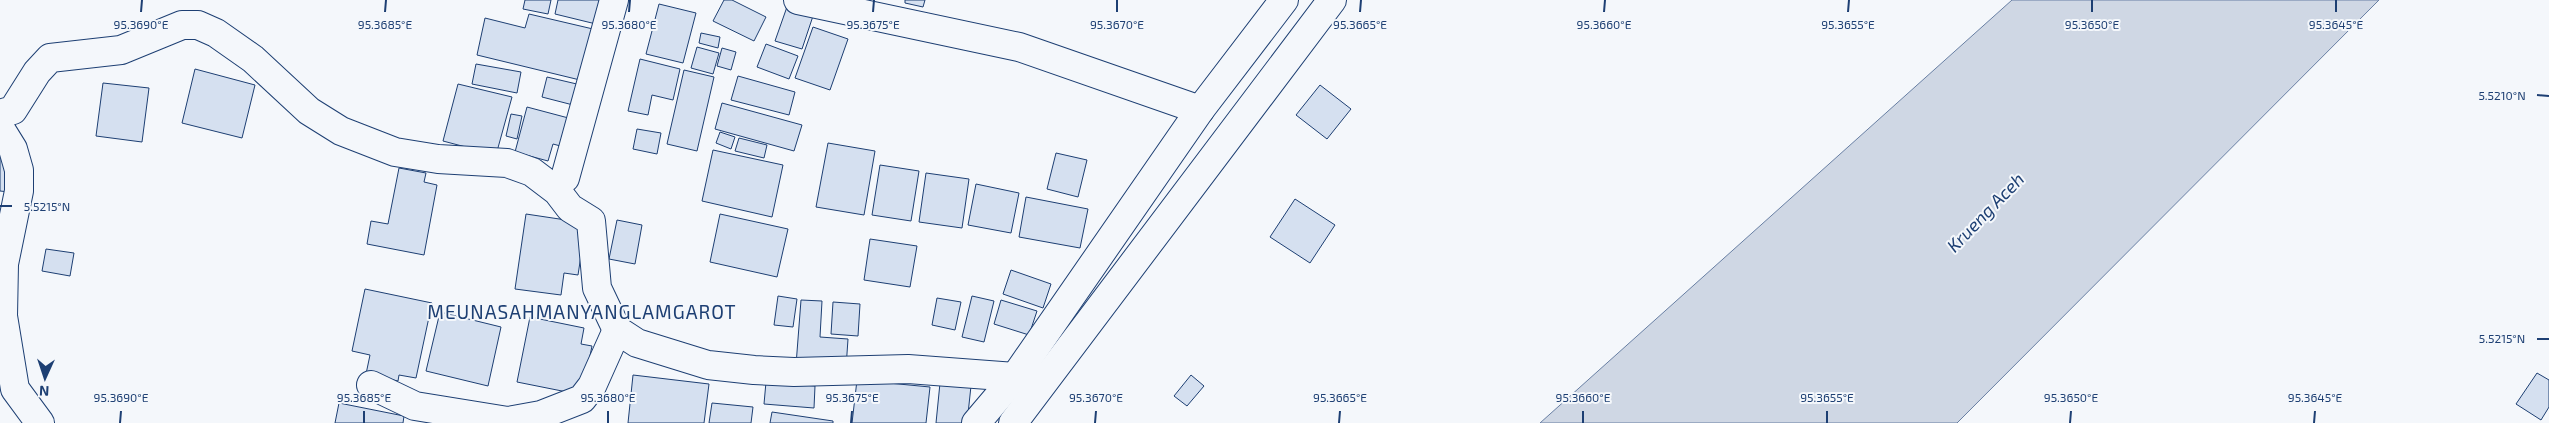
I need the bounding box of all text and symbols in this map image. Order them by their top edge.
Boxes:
text: 95.3690°E [114,17,169,31]
text: 95.3685°E [358,17,412,31]
text: 95.3680°E [601,17,657,31]
text: 95.3675°E [846,17,900,31]
text: 95.3670°E [1090,17,1144,31]
text: 95.3665°E [1333,17,1387,31]
text: 95.3660°E [1577,17,1632,31]
text: 95.3655°E [1821,17,1875,31]
text: 95.3650°E [2065,17,2119,31]
text: 95.3645°E [2309,17,2364,31]
text: 5.5210°N [2478,88,2526,102]
water label: Krueng Aceh [1942,168,2028,256]
text: 5.5215°N [24,199,70,213]
district label: MEUNASAHMANYANGLAMGAROT [427,300,737,323]
text: 5.5215°N [2479,331,2525,345]
north arrow [20,353,70,403]
text: N [39,383,50,400]
text: 95.3690°E [94,390,149,404]
text: 95.3685°E [337,390,391,404]
text: 95.3680°E [580,390,636,404]
text: 95.3675°E [825,390,879,404]
text: 95.3670°E [1069,390,1123,404]
text: 95.3665°E [1313,390,1367,404]
text: 95.3660°E [1556,390,1611,404]
text: 95.3655°E [1800,390,1854,404]
text: 95.3650°E [2044,390,2098,404]
text: 95.3645°E [2288,390,2343,404]

